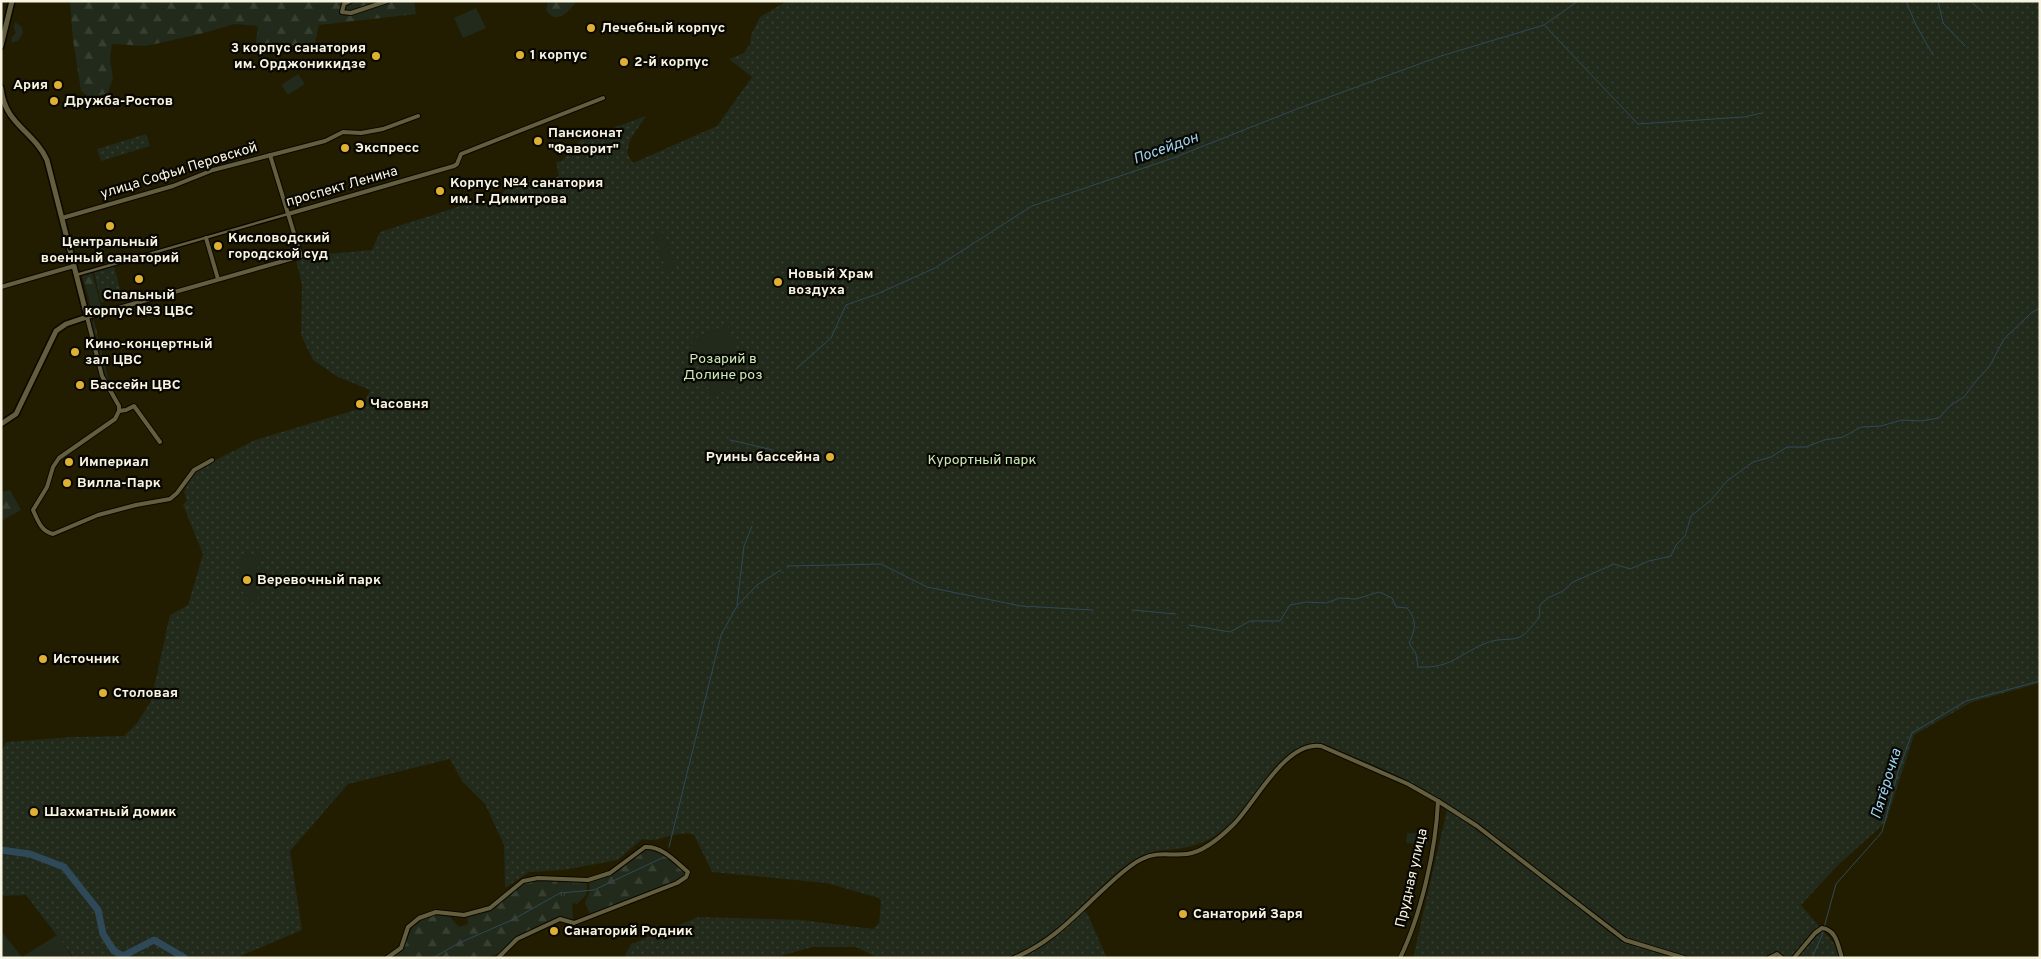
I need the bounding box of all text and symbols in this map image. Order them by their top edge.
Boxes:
place label: Лечебный корпус [601,20,725,37]
marker: Лечебный корпус [585,22,597,34]
place label: 3 корпус санатория им. Орджоникидзе [231,40,366,73]
place label: 1 корпус [530,47,587,64]
marker: 1 корпус [514,49,526,61]
marker: 3 корпус санатория им. Орджоникидзе [370,50,382,62]
place label: 2-й корпус [634,54,709,71]
marker: 2-й корпус [618,56,630,68]
place label: Ария [13,77,48,94]
marker: Ария [52,79,64,91]
place label: Дружба-Ростов [64,93,173,110]
marker: Дружба-Ростов [48,95,60,107]
place label: Пансионат "Фаворит" [548,125,623,158]
water label: Посейдон [1131,128,1202,170]
marker: Пансионат "Фаворит" [532,135,544,147]
street label: улица Софьи Перовской [98,139,260,203]
place label: Экспресс [355,140,419,157]
marker: Экспресс [339,142,351,154]
street label: проспект Ленина [284,163,400,211]
place label: Корпус №4 санатория им. Г. Димитрова [450,175,603,208]
marker: Корпус №4 санатория им. Г. Димитрова [434,185,446,197]
marker: Центральный военный санаторий [104,220,116,232]
place label: Кисловодский городской суд [228,230,330,263]
place label: Центральный военный санаторий [41,234,179,267]
marker: Кисловодский городской суд [212,240,224,252]
place label: Новый Храм воздуха [788,266,873,299]
marker: Спальный корпус №3 ЦВС [133,273,145,285]
marker: Новый Храм воздуха [772,276,784,288]
place label: Спальный корпус №3 ЦВС [85,287,193,320]
place label: Кино-концертный зал ЦВС [85,336,213,369]
marker: Кино-концертный зал ЦВС [69,346,81,358]
park label: Розарий в Долине роз [683,351,763,384]
place label: Бассейн ЦВС [90,377,181,394]
marker: Бассейн ЦВС [74,379,86,391]
place label: Часовня [370,396,429,413]
marker: Часовня [354,398,366,410]
place label: Руины бассейна [706,449,820,466]
marker: Руины бассейна [824,451,836,463]
park label: Курортный парк [928,452,1037,469]
place label: Империал [79,454,149,471]
marker: Империал [63,456,75,468]
place label: Вилла-Парк [77,475,161,492]
marker: Вилла-Парк [61,477,73,489]
place label: Веревочный парк [257,572,381,589]
marker: Веревочный парк [241,574,253,586]
place label: Источник [53,651,120,668]
marker: Источник [37,653,49,665]
place label: Столовая [113,685,178,702]
marker: Столовая [97,687,109,699]
water label: Пятёрочка [1867,746,1907,821]
place label: Шахматный домик [44,804,177,821]
marker: Шахматный домик [28,806,40,818]
street label: Прудная улица [1392,827,1432,929]
place label: Санаторий Заря [1193,906,1303,923]
marker: Санаторий Заря [1177,908,1189,920]
place label: Санаторий Родник [564,923,693,940]
marker: Санаторий Родник [548,925,560,937]

